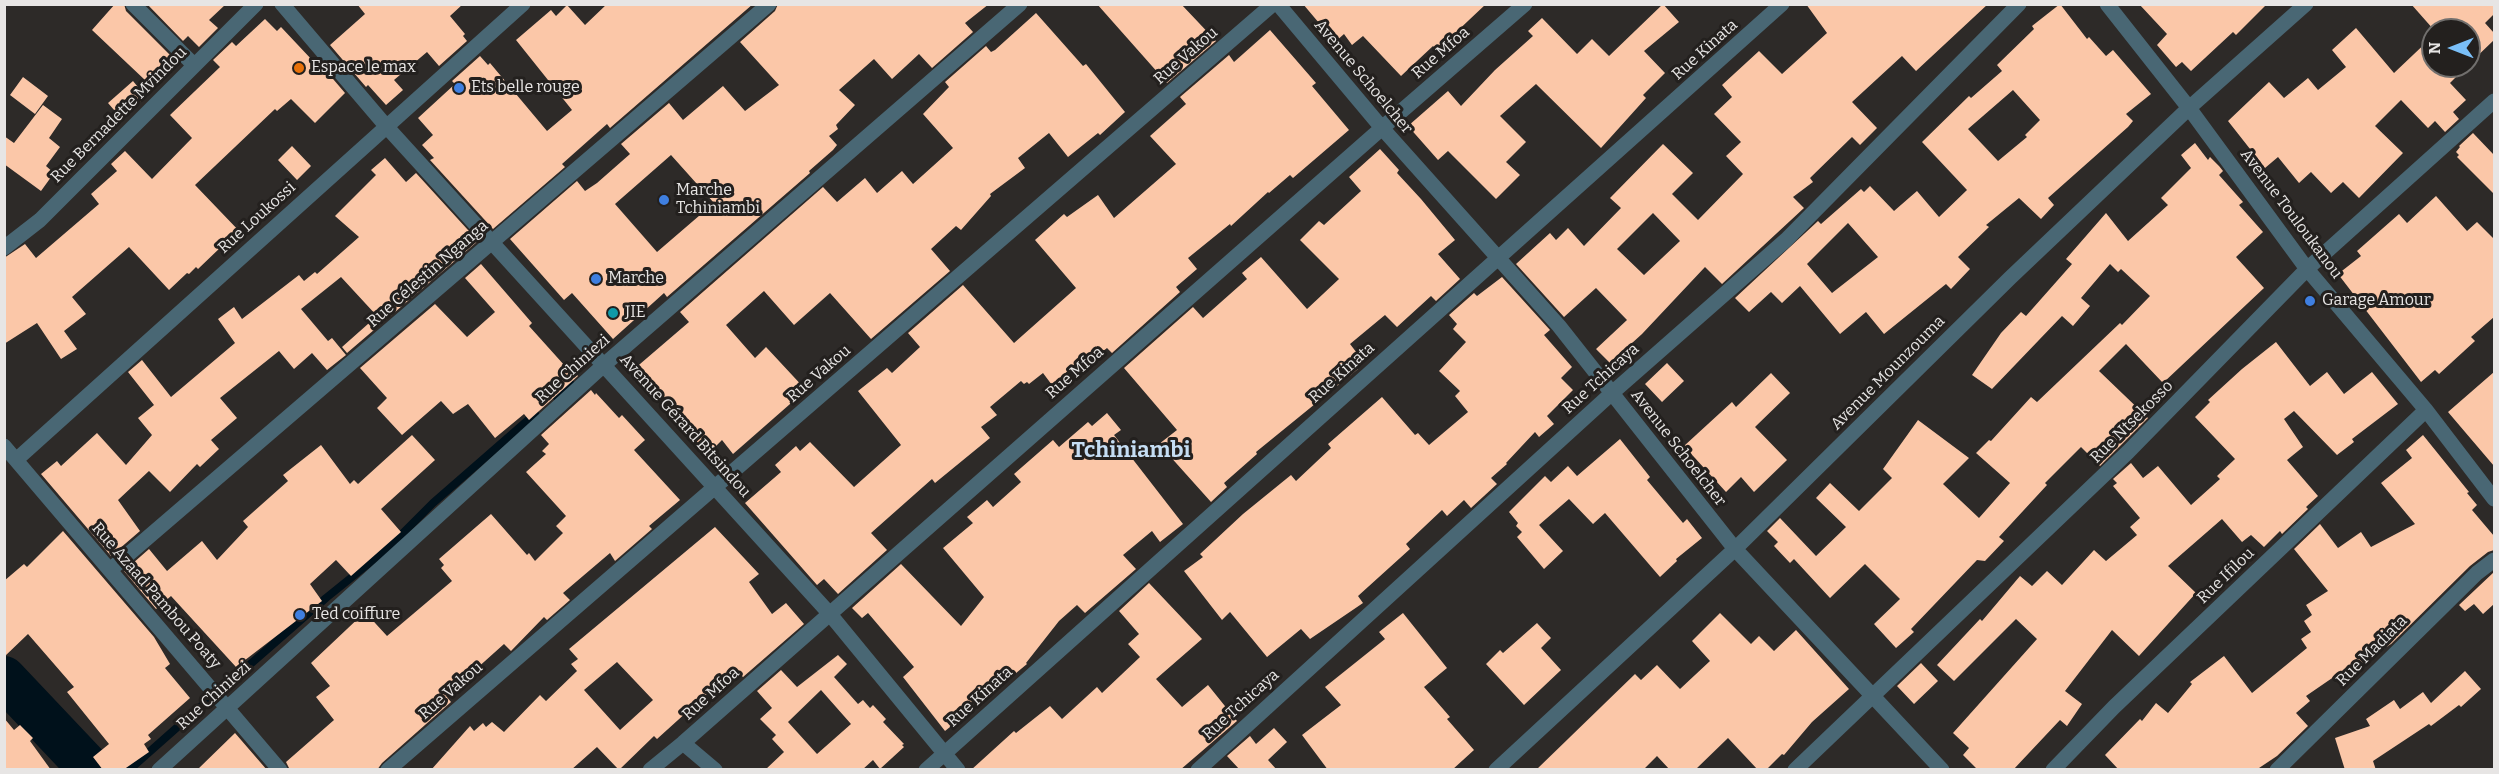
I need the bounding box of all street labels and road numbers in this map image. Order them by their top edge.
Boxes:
street label: Avenue Schoelcher [1310,16,1416,138]
street label: Rue Kinata [1668,16,1742,84]
street label: Rue Vakou [1150,23,1222,89]
street label: Rue Mfoa [1408,23,1474,83]
street label: Rue Bernadette Mvindou [47,43,191,187]
street label: Avenue Touloukanou [2236,145,2346,283]
street label: Rue Loukossi [214,178,300,258]
street label: Rue Célestin Nganga [364,216,492,332]
street label: Avenue Mounzouma [1827,312,1949,434]
street label: Rue Chiniezi [532,331,614,407]
street label: Rue Kinata [1305,339,1379,407]
street label: Rue Tchicaya [1559,340,1643,418]
street label: Rue Vakou [783,341,855,407]
street label: Rue Mfoa [1042,343,1108,403]
street label: Avenue Gérard Bitsindou [616,350,754,502]
street label: Rue Ntsekosso [2087,377,2177,467]
street label: Avenue Schoelcher [1626,386,1730,510]
street label: Rue Azaad Pambou Poaty [87,519,225,673]
street label: Rue Ifilou [2193,544,2259,608]
street label: Rue Madiata [2333,612,2411,690]
street label: Rue Chiniezi [173,658,255,734]
street label: Rue Vakou [415,658,487,724]
street label: Rue Kinata [943,663,1017,731]
street label: Rue Mfoa [679,664,743,724]
street label: Rue Tchicaya [1199,666,1283,744]

